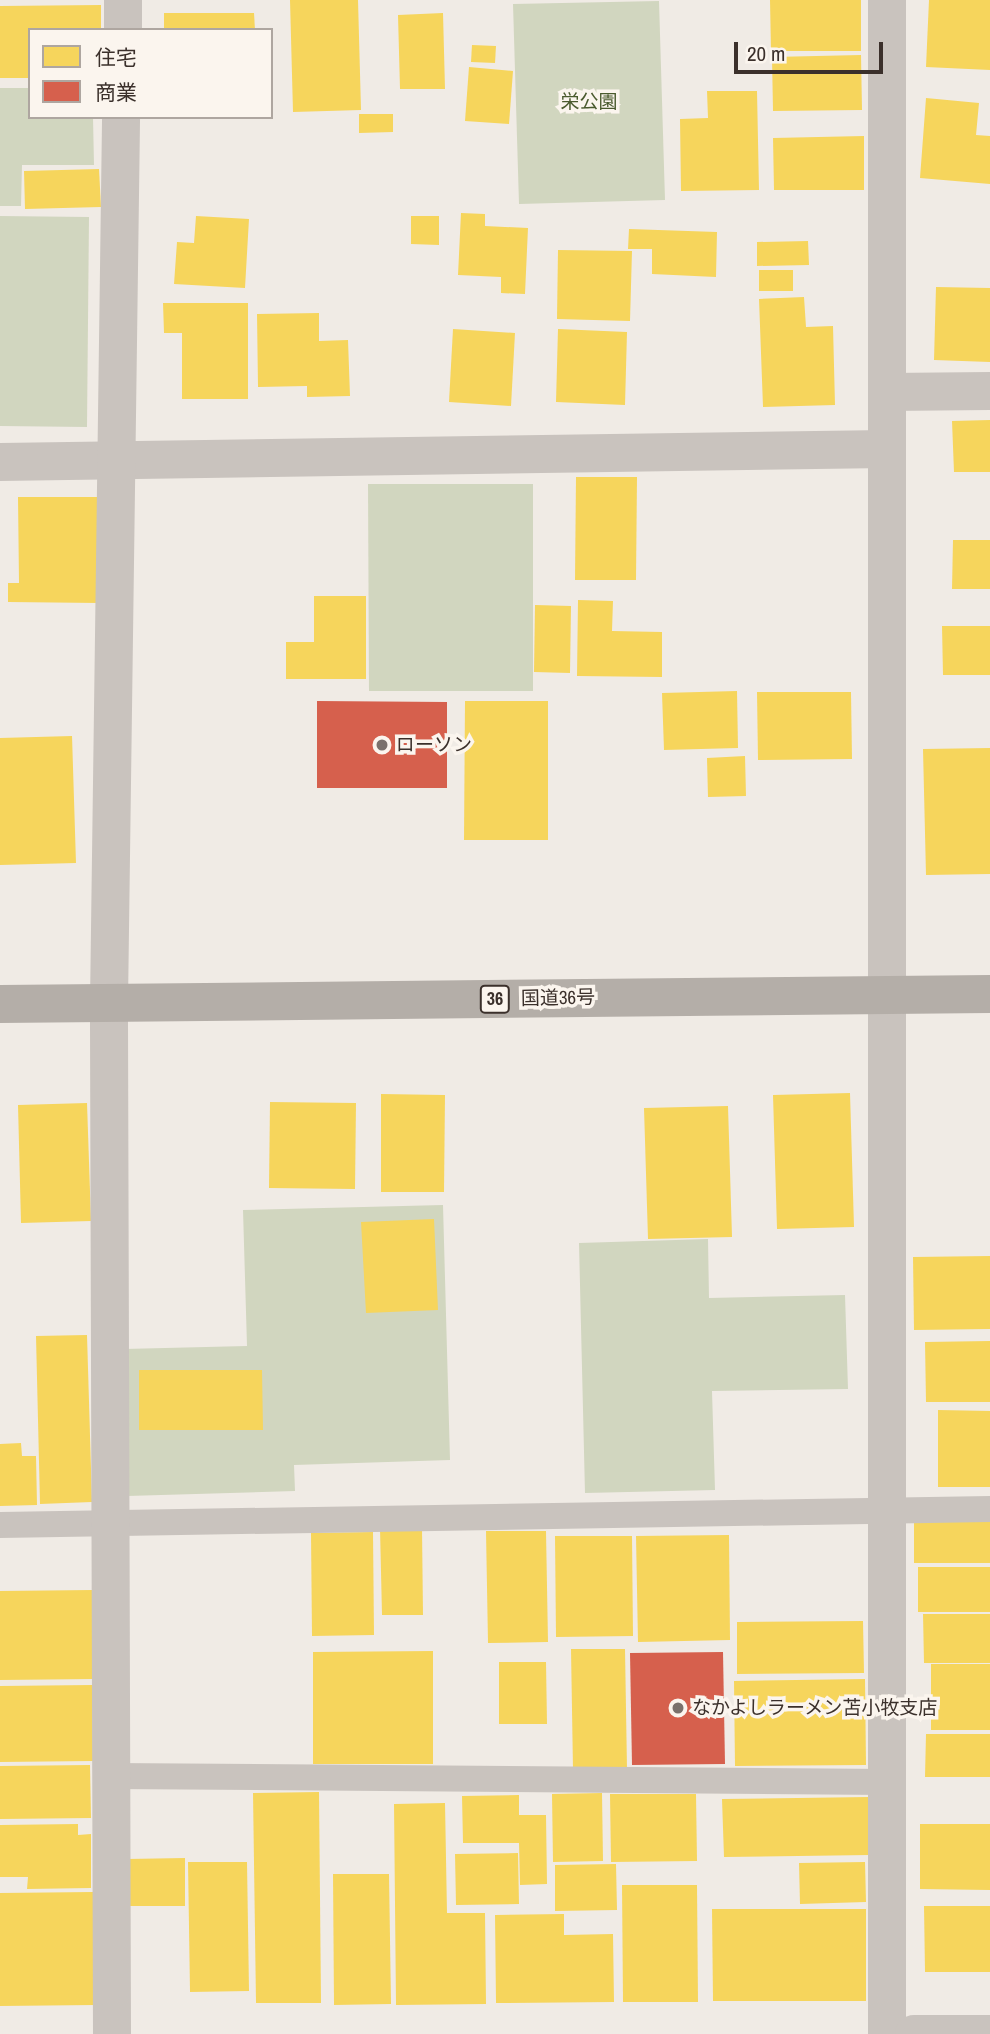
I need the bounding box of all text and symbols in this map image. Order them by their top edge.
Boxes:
legend [28,28,273,119]
scale bar [738,28,887,72]
text: 20 m [747,39,785,68]
text: 住宅 [95,43,137,72]
text: 商業 [95,78,137,107]
park label: 栄公園 [561,91,617,113]
place label: ローソン [396,734,472,756]
marker: ローソン [374,737,390,753]
road number: 36 [479,984,511,1014]
street label: 国道36号 [521,986,595,1010]
place label: なかよしラーメン苫小牧支店 [692,1697,939,1719]
marker: なかよしラーメン苫小牧支店 [670,1700,686,1716]

